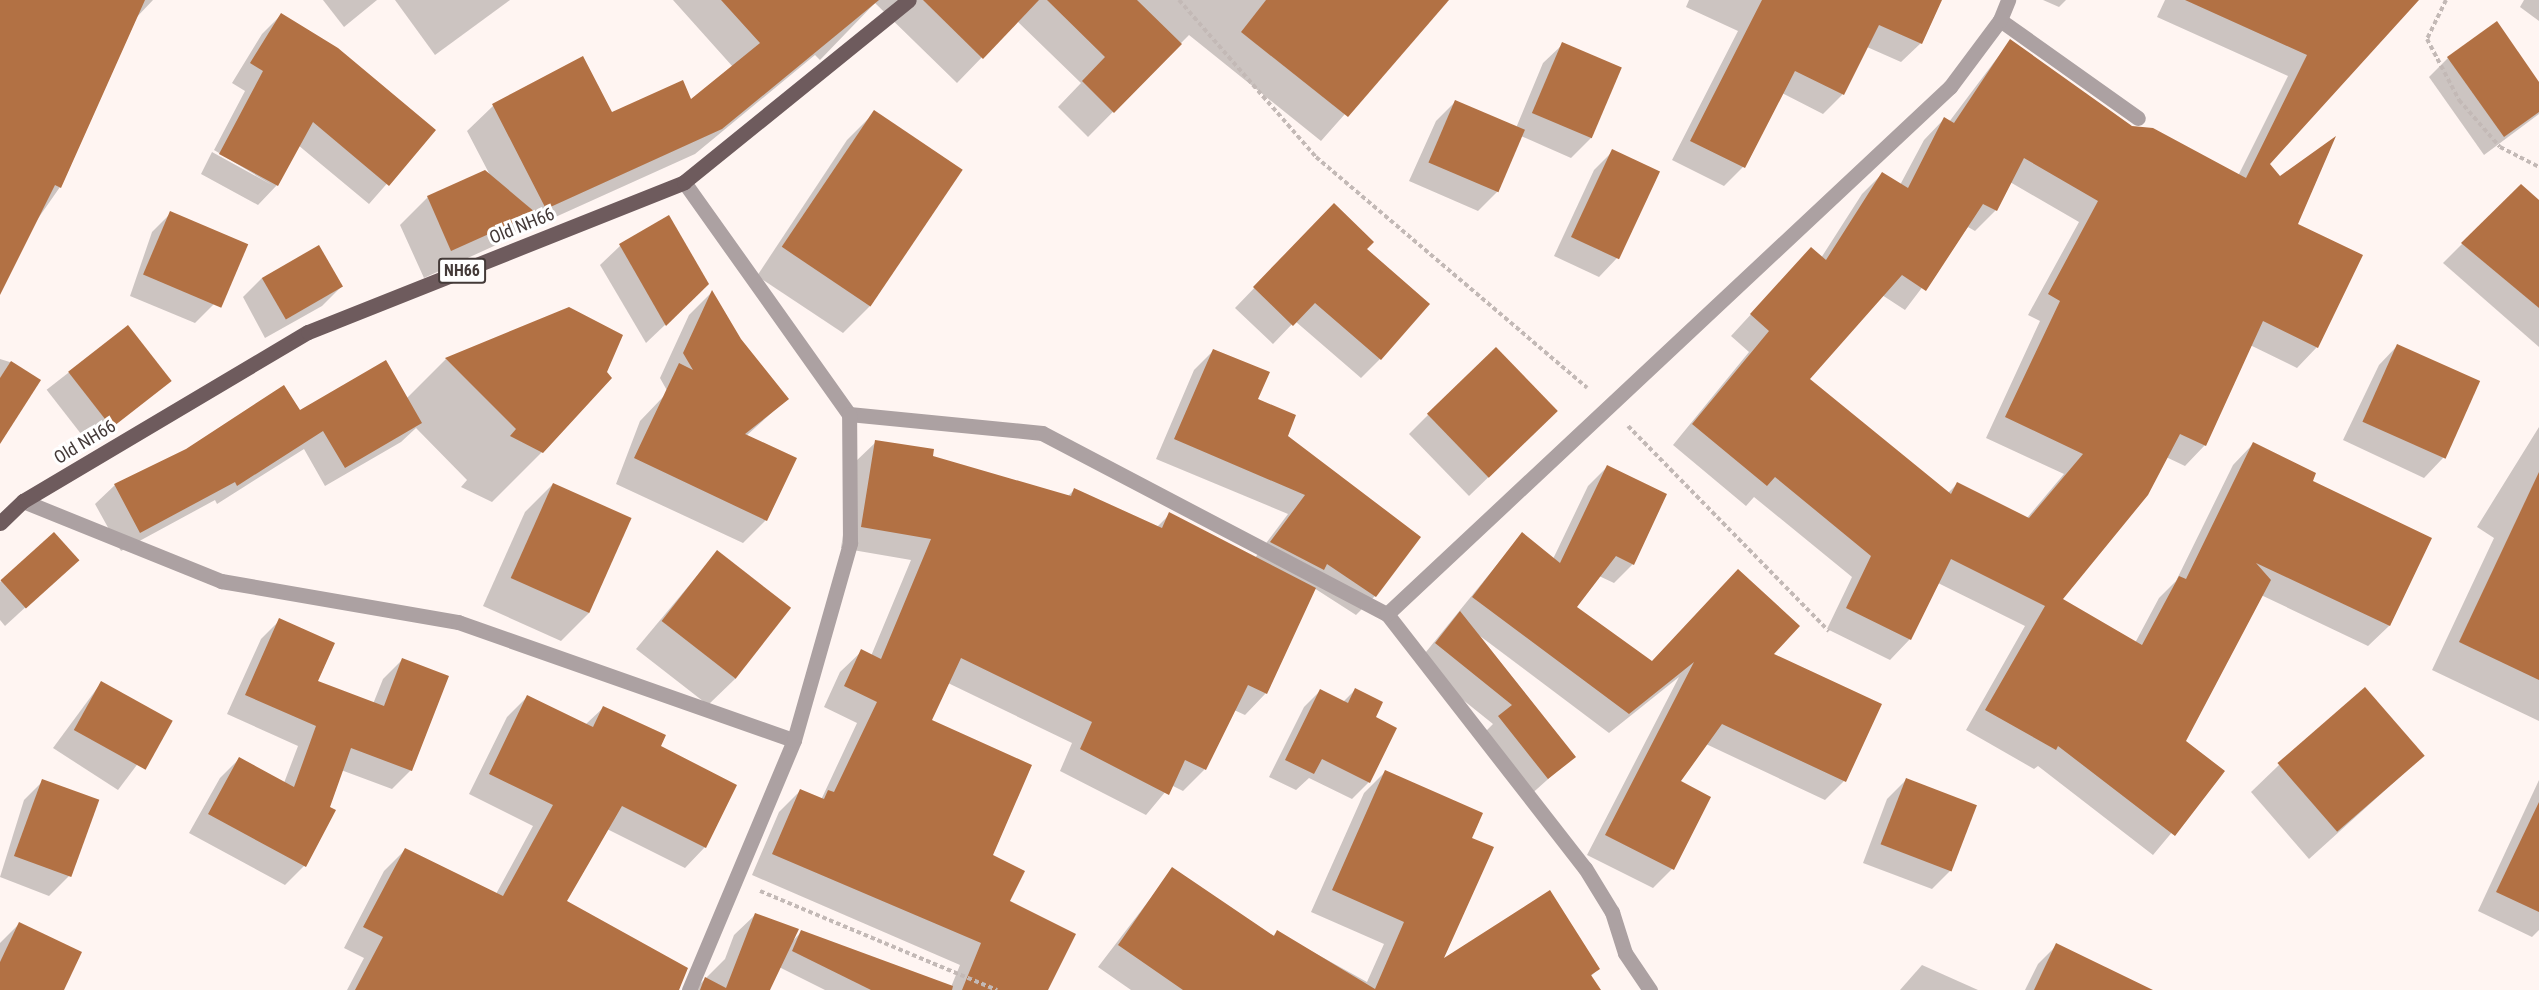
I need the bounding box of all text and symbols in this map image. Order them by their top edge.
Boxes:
street label: Old NH66 [486,203,558,249]
road number: NH66 [438,258,486,284]
street label: Old NH66 [50,415,120,469]

